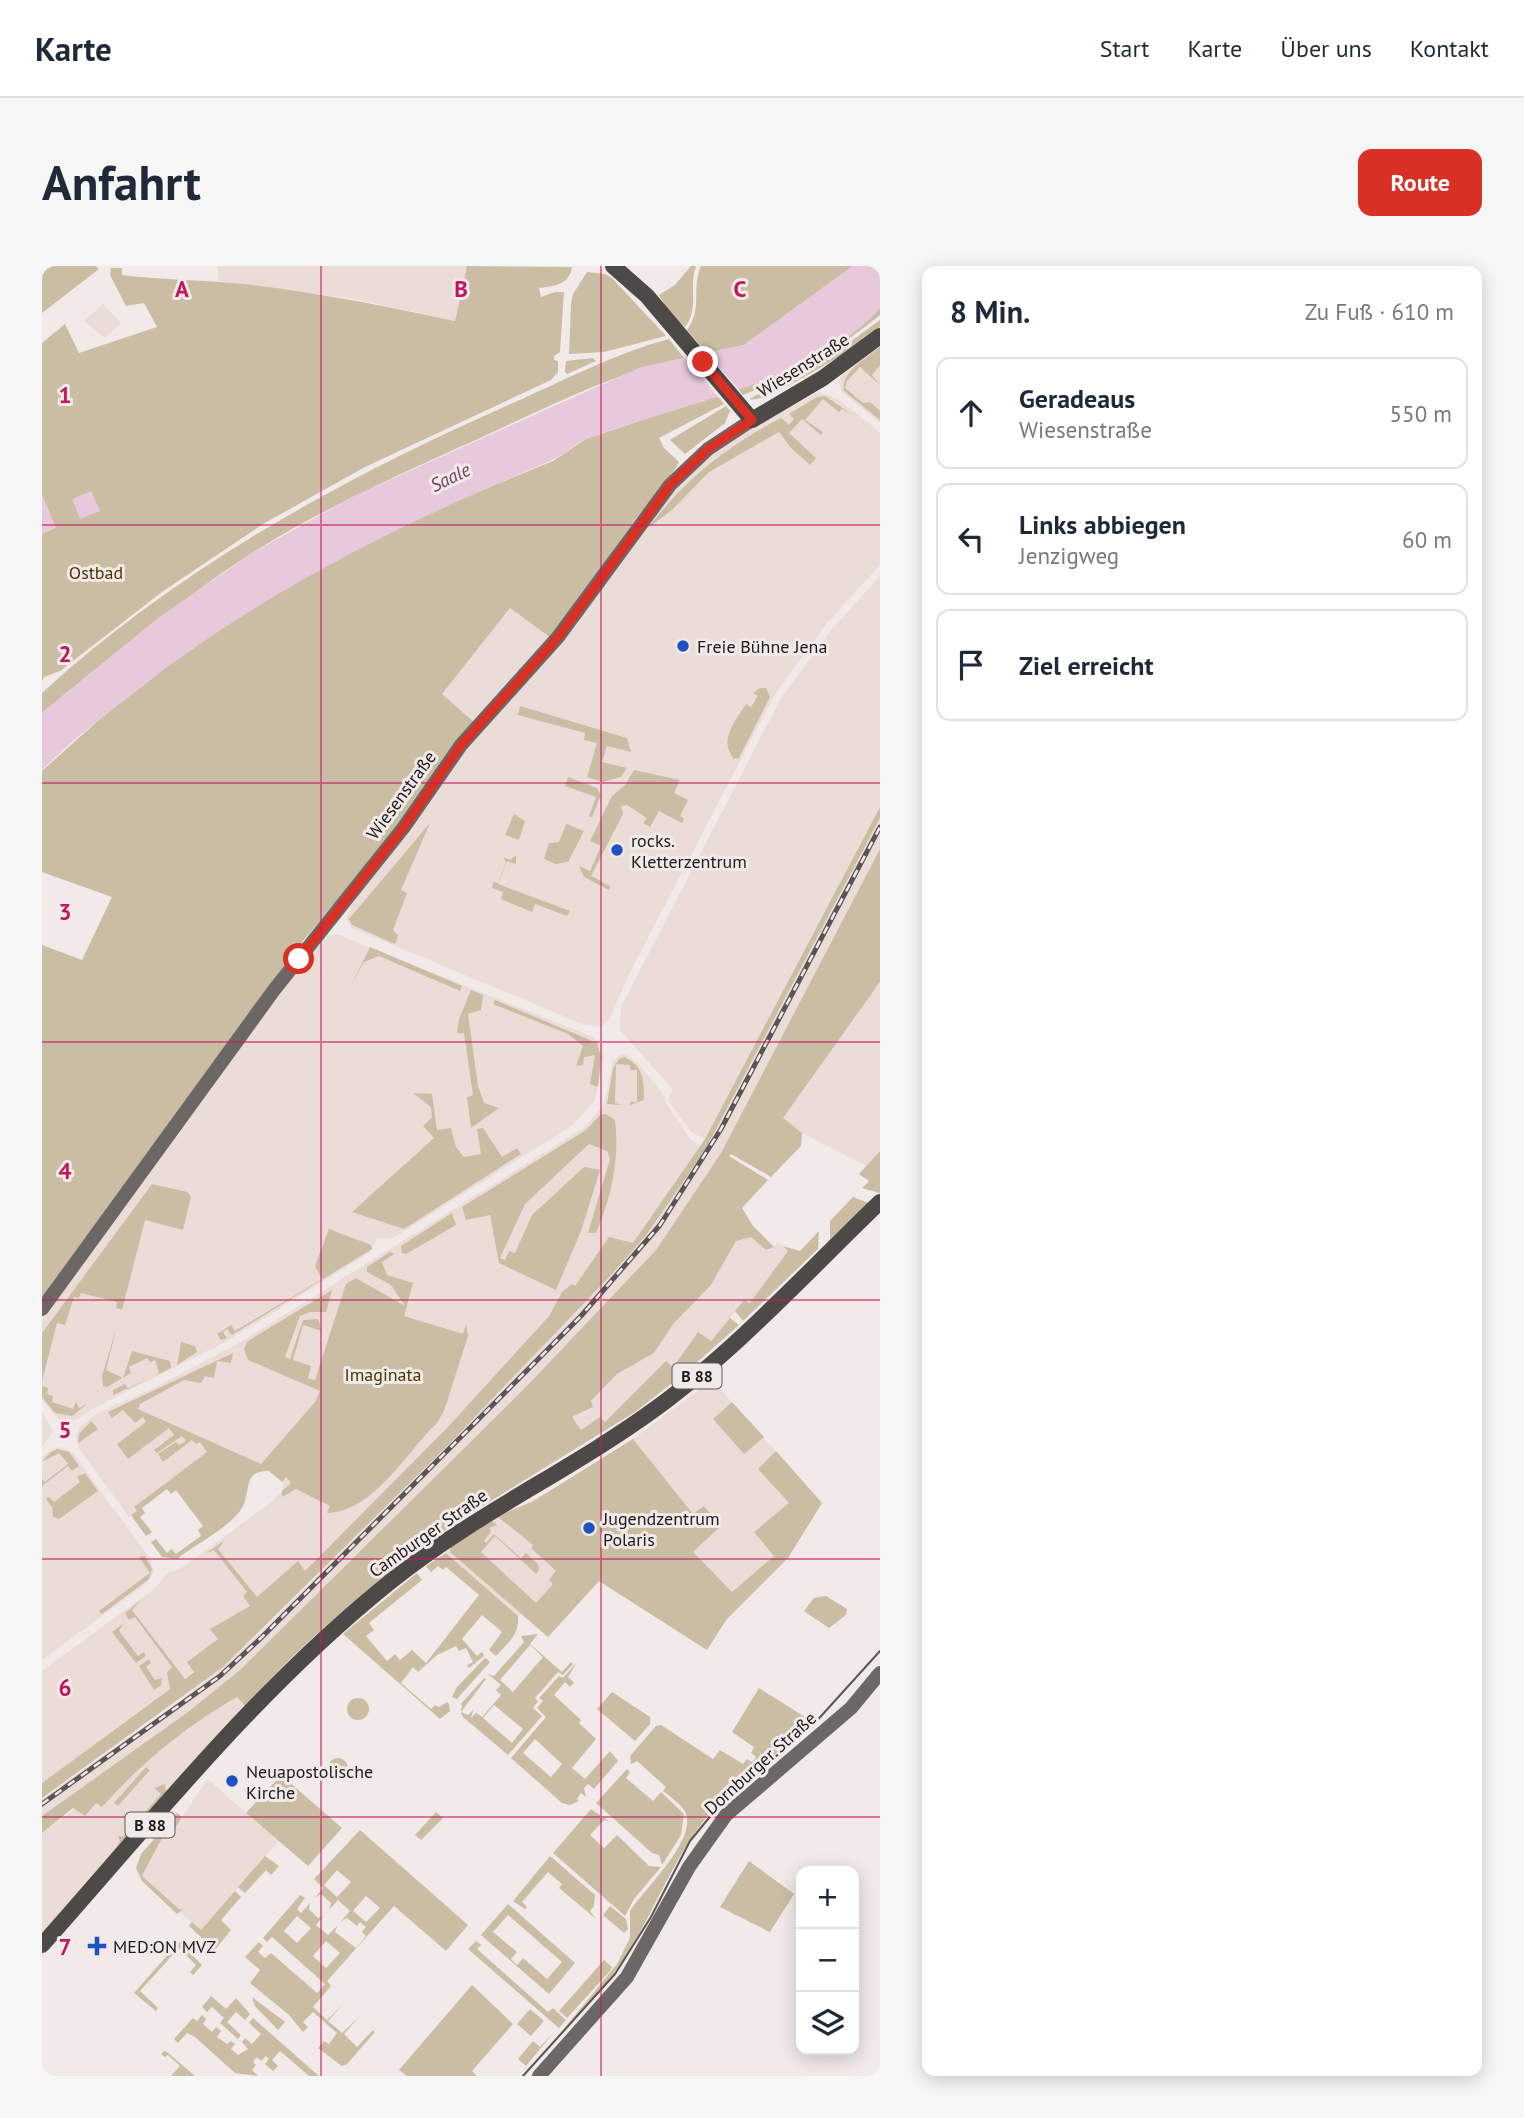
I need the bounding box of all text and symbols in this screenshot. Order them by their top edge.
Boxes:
text: Karte [35,27,112,70]
text: Start [1100,33,1149,64]
text: Karte [1187,33,1242,64]
text: Über uns [1280,33,1372,64]
text: Kontakt [1410,33,1489,64]
button: Route [1358,149,1482,216]
text: Anfahrt [42,150,201,214]
text: A [175,274,189,303]
text: B [454,274,468,303]
text: C [734,274,747,303]
text: 8 Min. [950,292,1030,331]
text: Zu Fuß · 610 m [1305,297,1454,326]
street label: Wiesenstraße [753,328,853,402]
route end [687,346,718,377]
text: 1 [58,380,72,409]
text: Geradeaus [1019,382,1135,415]
icon: ahead [952,394,990,432]
text: 550 m [1390,399,1452,428]
text: Wiesenstraße [1019,415,1152,444]
water label: Saale [426,457,474,497]
text: Links abbiegen [1019,508,1186,541]
icon: left [952,520,990,558]
text: 60 m [1402,525,1452,554]
text: Jenzigweg [1019,541,1119,570]
park label: Ostbad [69,561,123,584]
place label: Freie Bühne Jena [697,635,827,658]
marker: Freie Bühne Jena [675,638,691,654]
text: 2 [58,639,72,668]
icon: arrive [952,646,990,684]
text: Ziel erreicht [1019,649,1154,682]
street label: Wiesenstraße [361,746,441,844]
place label: rocks. Kletterzentrum [631,829,747,873]
marker: rocks. Kletterzentrum [609,842,625,858]
text: 3 [58,897,72,926]
route start [283,943,314,974]
text: 4 [58,1156,72,1185]
park label: Imaginata [344,1363,422,1386]
road number: B 88 [672,1364,722,1388]
text: 5 [58,1415,72,1444]
street label: Camburger Straße [364,1484,492,1582]
place label: Jugendzentrum Polaris [602,1507,720,1551]
marker: Jugendzentrum Polaris [581,1520,597,1536]
text: 6 [58,1673,72,1702]
street label: Dornburger Straße [699,1707,821,1819]
place label: Neuapostolische Kirche [246,1760,373,1804]
marker: Neuapostolische Kirche [224,1773,240,1789]
road number: B 88 [126,1812,174,1838]
map controls [796,1866,859,2055]
button: + [796,1866,859,1929]
button: − [796,1929,859,1992]
text: 7 [58,1932,72,1961]
place label: MED:ON MVZ [113,1935,216,1958]
marker: MED:ON MVZ [87,1936,107,1956]
button: layers [796,1992,859,2055]

